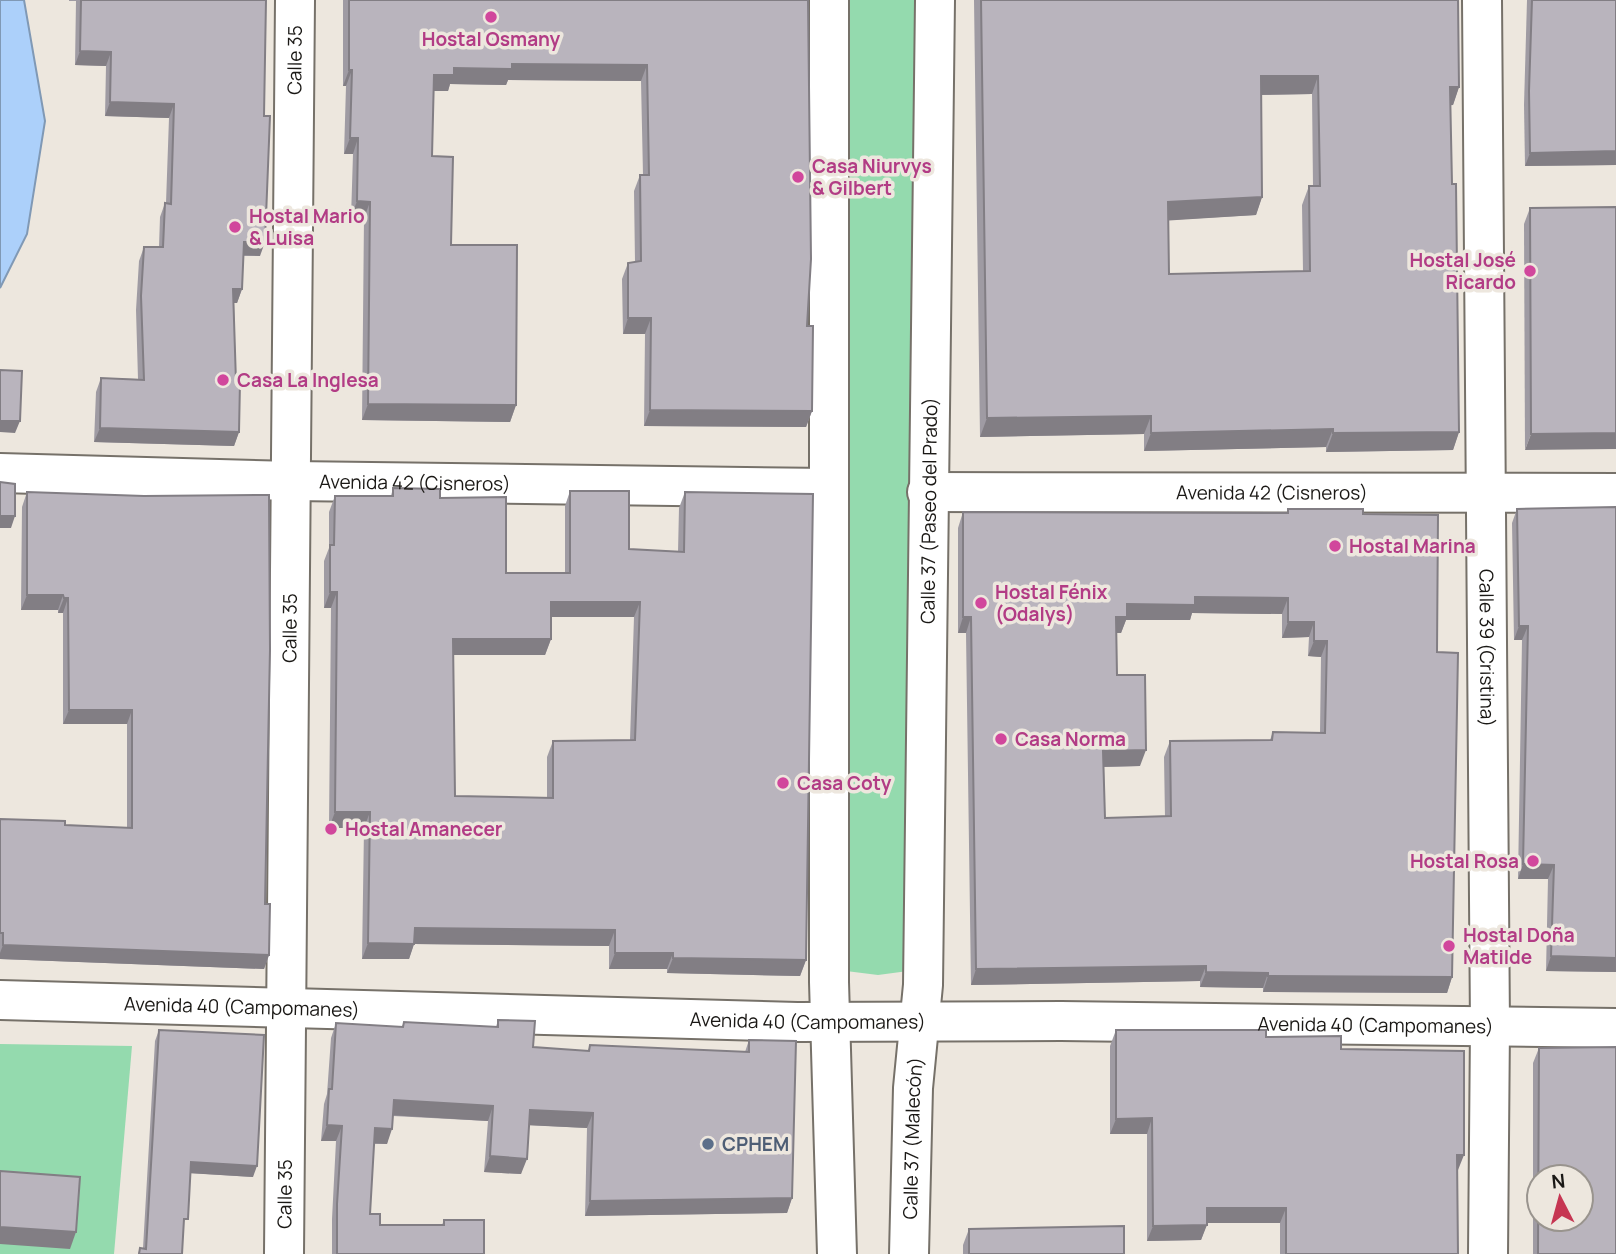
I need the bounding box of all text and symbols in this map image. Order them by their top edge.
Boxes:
marker: Hostal Osmany [483,9,499,25]
street label: Calle 35 [281,25,308,95]
place label: Hostal Osmany [422,26,561,52]
place label: Casa Niurvys & Gilbert [812,153,932,201]
marker: Casa Niurvys & Gilbert [790,169,806,185]
place label: Hostal Mario & Luisa [249,203,365,251]
marker: Hostal Mario & Luisa [227,219,243,235]
place label: Hostal José Ricardo [1409,247,1516,295]
marker: Hostal José Ricardo [1522,263,1538,279]
place label: Casa La Inglesa [237,367,379,393]
marker: Casa La Inglesa [215,372,231,388]
street label: Calle 37 (Paseo del Prado) [914,397,943,624]
street label: Avenida 42 (Cisneros) [319,468,511,497]
street label: Avenida 42 (Cisneros) [1176,479,1368,506]
place label: Hostal Marina [1349,533,1476,559]
marker: Hostal Marina [1327,538,1343,554]
street label: Calle 39 (Cristina) [1473,569,1501,727]
place label: Hostal Fénix (Odalys) [995,579,1108,627]
street label: Calle 35 [276,593,303,663]
marker: Hostal Fénix (Odalys) [973,595,989,611]
place label: Casa Norma [1015,726,1126,752]
marker: Casa Norma [993,731,1009,747]
place label: Casa Coty [797,770,892,796]
marker: Casa Coty [775,775,791,791]
place label: Hostal Amanecer [345,816,503,842]
marker: Hostal Amanecer [323,821,339,837]
place label: Hostal Rosa [1410,848,1519,874]
marker: Hostal Rosa [1525,853,1541,869]
place label: Hostal Doña Matilde [1463,922,1575,970]
marker: Hostal Doña Matilde [1441,938,1457,954]
street label: Avenida 40 (Campomanes) [124,990,360,1023]
street label: Avenida 40 (Campomanes) [689,1006,926,1035]
street label: Avenida 40 (Campomanes) [1257,1010,1494,1039]
street label: Calle 37 (Malecón) [897,1056,929,1220]
place label: CPHEM [722,1131,789,1157]
marker: CPHEM [700,1136,716,1152]
street label: Calle 35 [271,1159,298,1229]
north arrow [1525,1163,1595,1233]
text: N [1550,1167,1566,1195]

